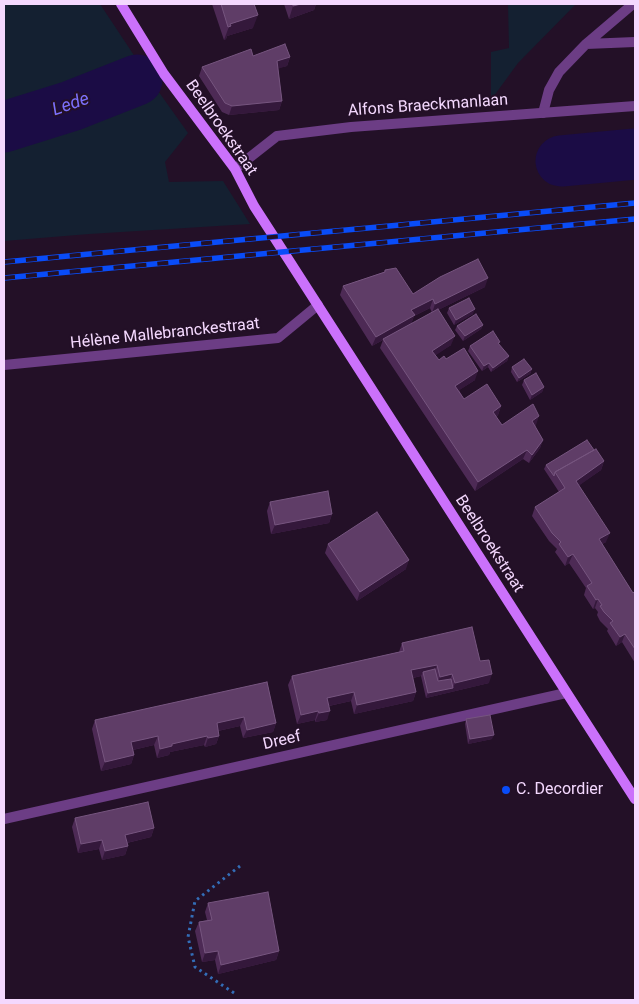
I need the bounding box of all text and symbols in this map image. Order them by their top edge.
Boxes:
street label: Beelbroekstraat [181,77,261,179]
water label: Lede [50,89,92,121]
street label: Alfons Braeckmanlaan [347,91,509,121]
street label: Hélène Mallebranckestraat [69,315,261,353]
street label: Beelbroekstraat [450,492,528,596]
street label: Dreef [261,727,303,755]
place label: C. Decordier [516,780,603,800]
marker: C. Decordier [500,784,512,796]

